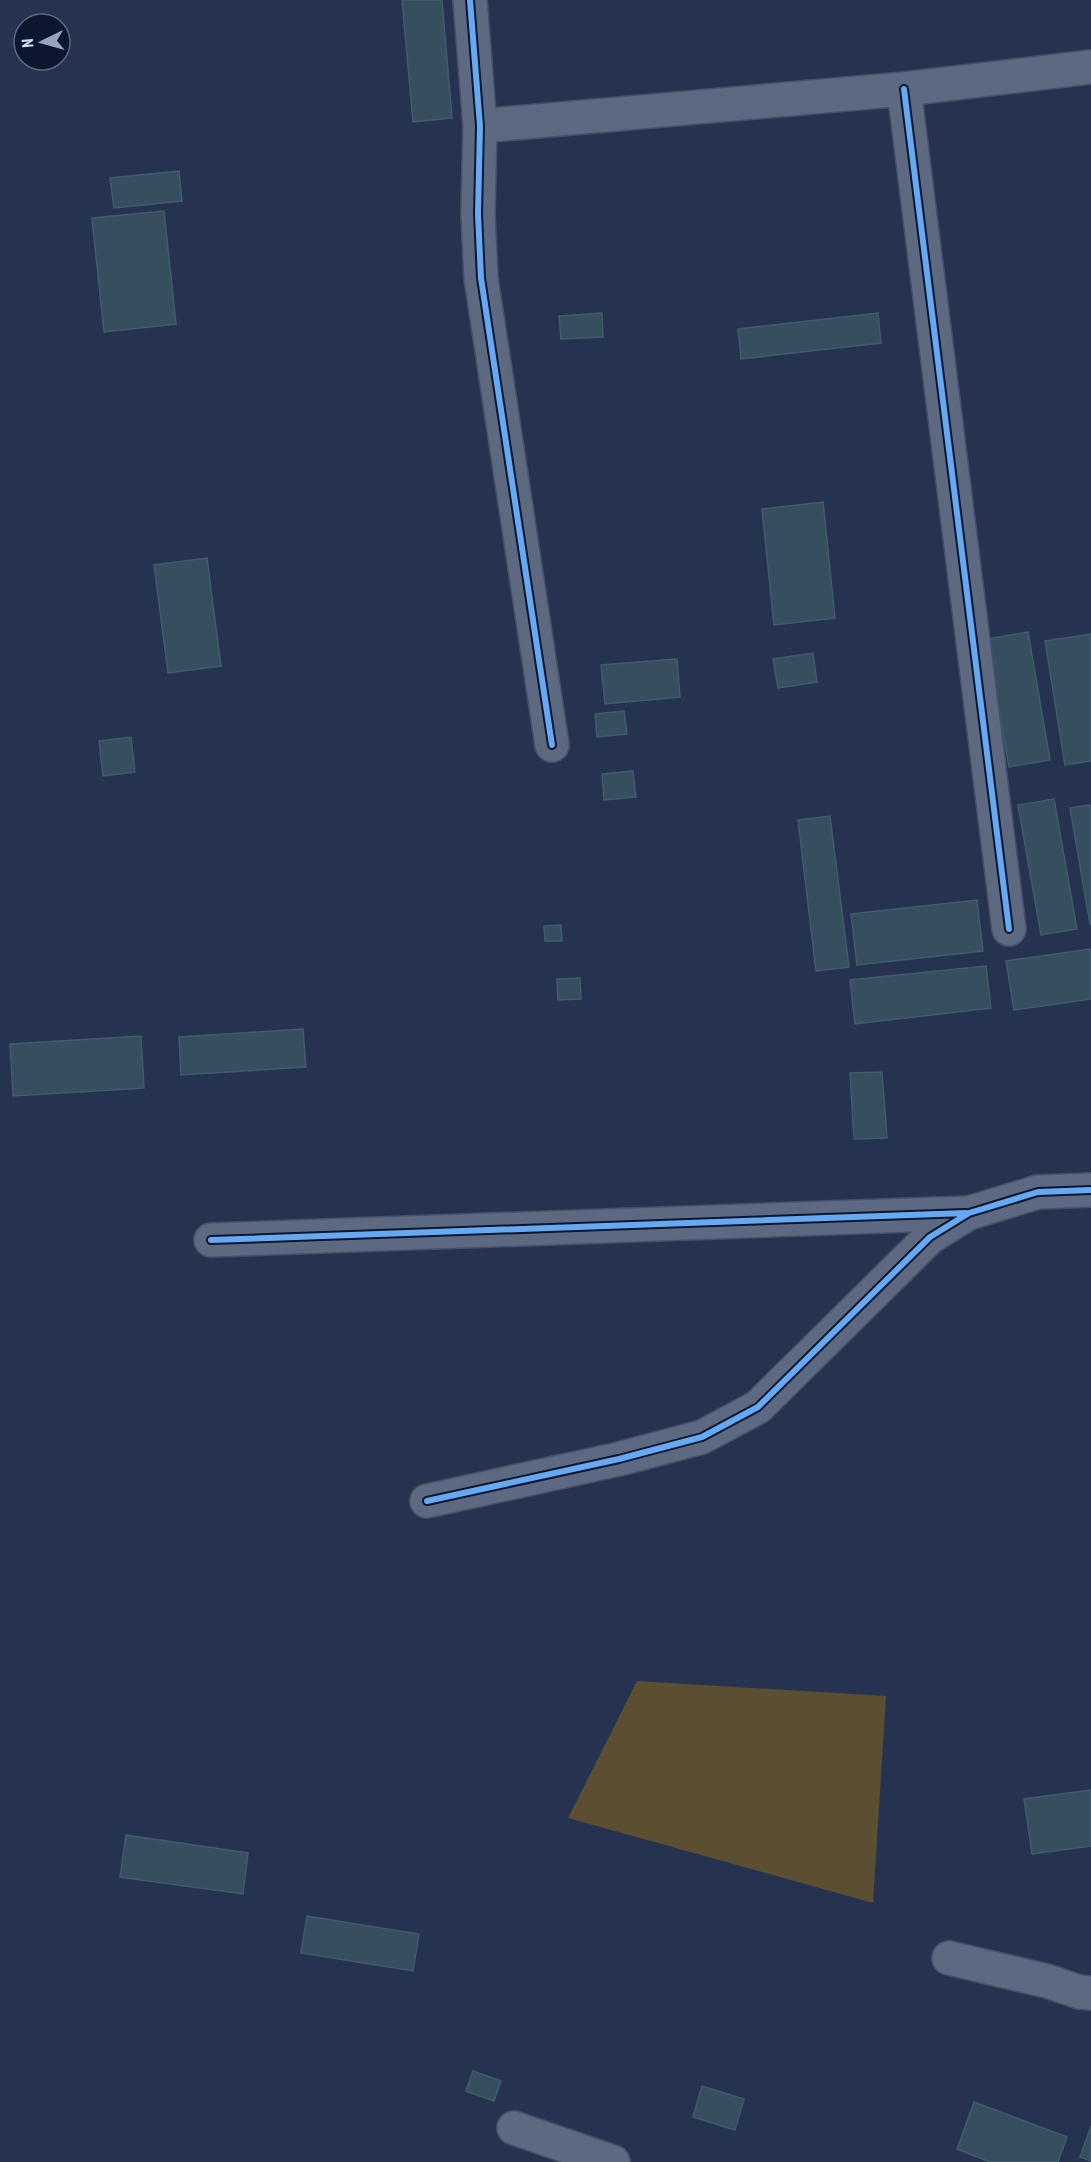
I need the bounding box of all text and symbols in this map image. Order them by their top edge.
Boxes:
north arrow [12,12,72,72]
text: N [17,38,37,48]

